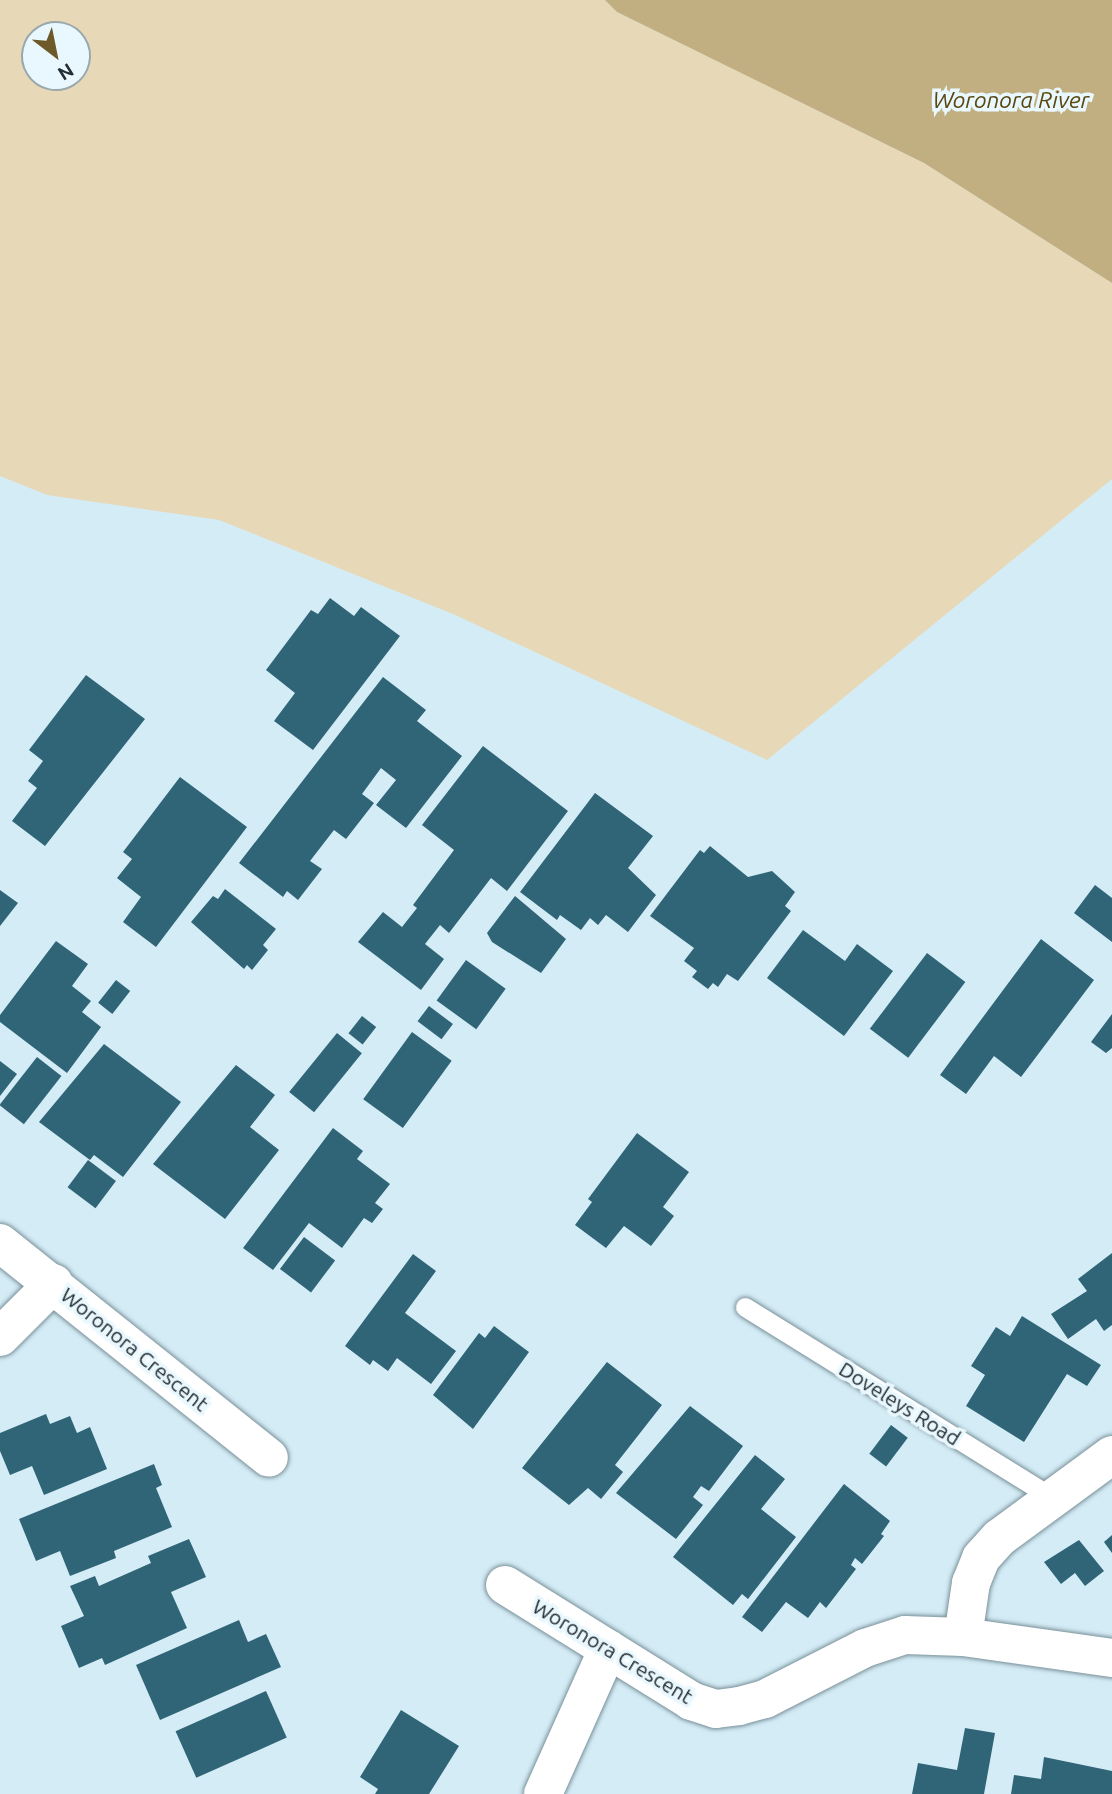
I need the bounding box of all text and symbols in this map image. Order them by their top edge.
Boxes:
north arrow [21,21,91,91]
text: N [54,59,78,85]
water label: Woronora River [933,86,1089,114]
street label: Woronora Crescent [56,1282,214,1416]
street label: Doveleys Road [835,1356,965,1450]
street label: Woronora Crescent [528,1593,698,1709]

